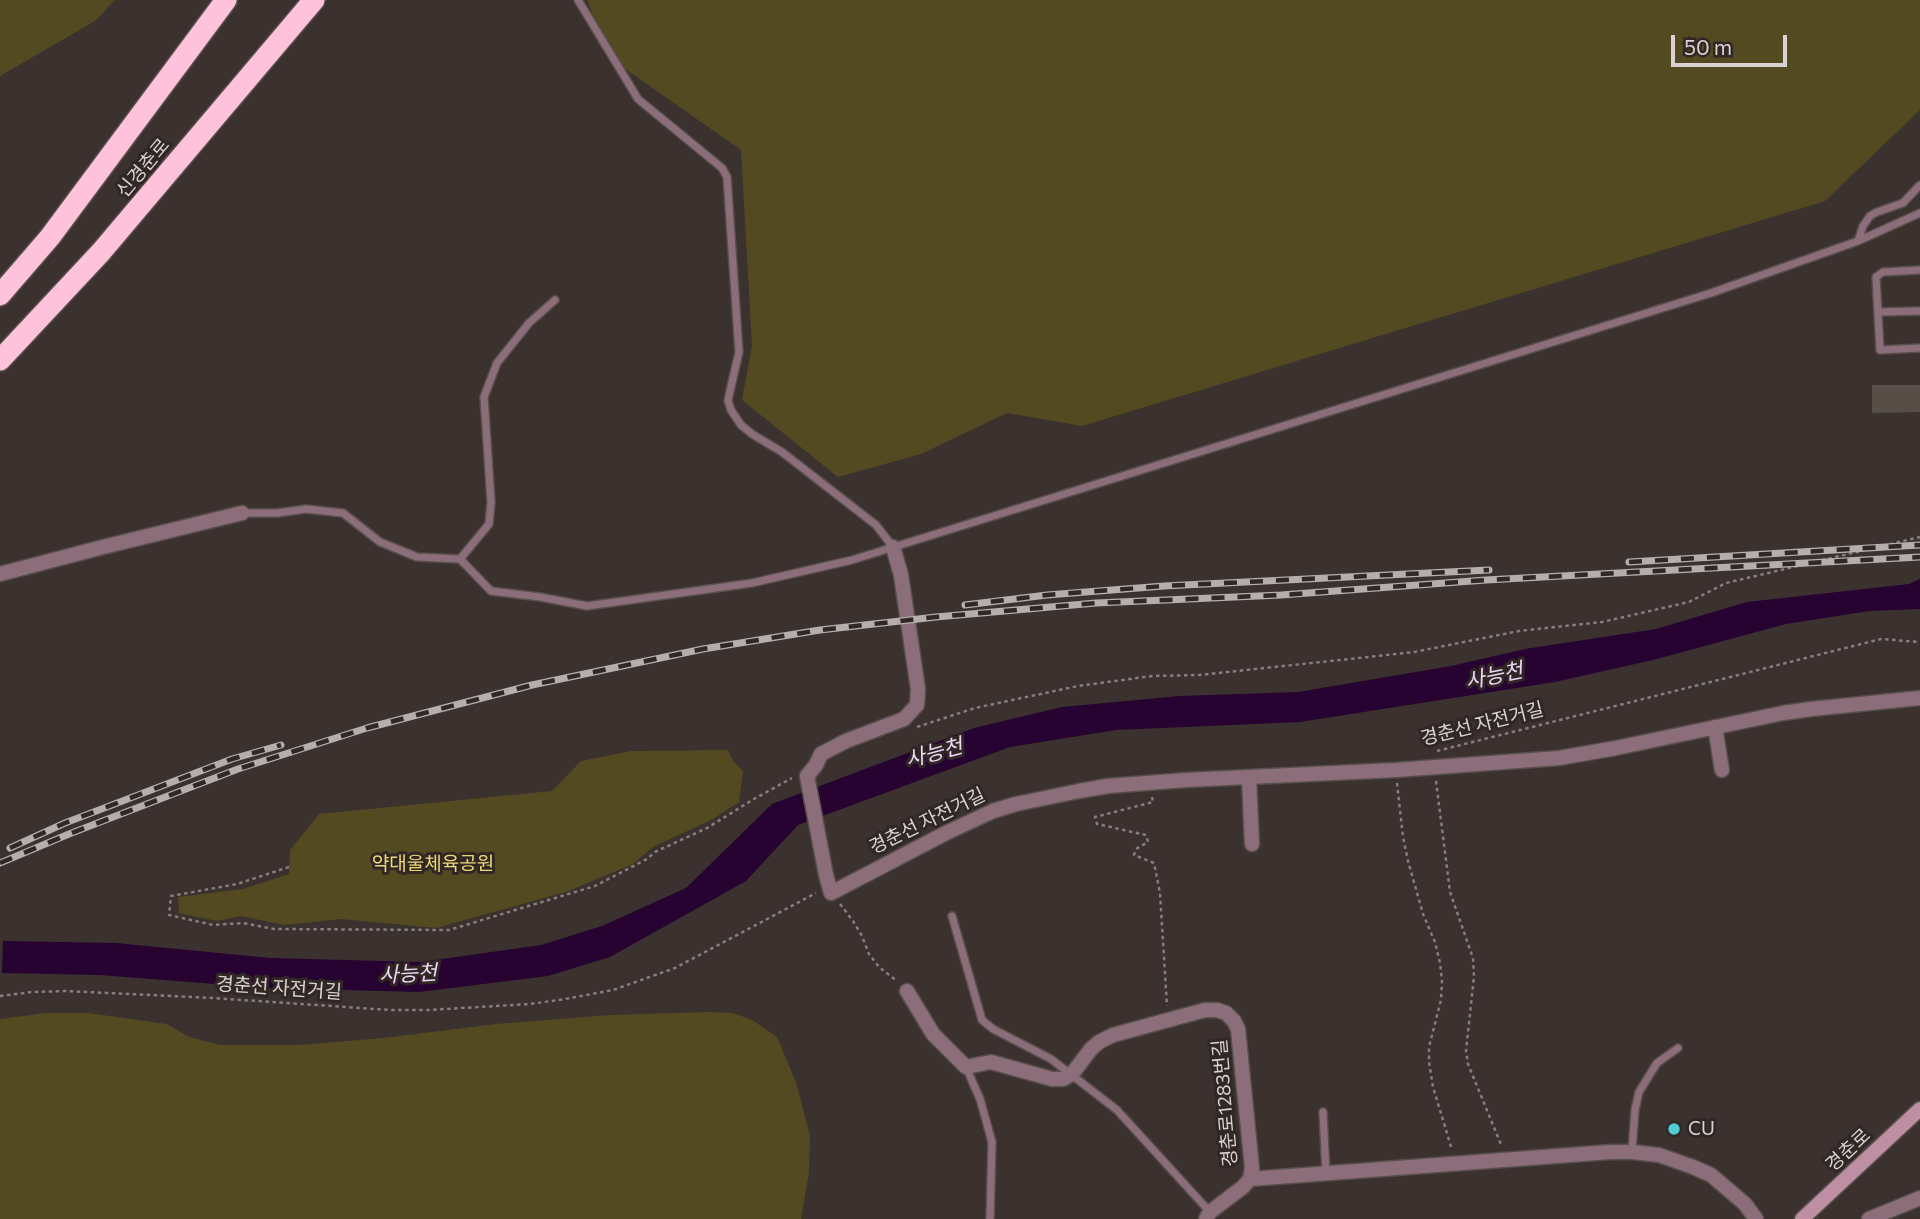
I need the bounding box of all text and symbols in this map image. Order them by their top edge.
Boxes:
scale bar [1675,21,1790,65]
text: 50 m [1684,34,1732,59]
street label: 신경춘로 [112,134,174,202]
water label: 사능천 [1463,658,1525,694]
street label: 경춘선 자전거길 [1418,698,1546,750]
water label: 사능천 [903,733,965,773]
street label: 경춘선 자전거길 [865,783,989,859]
park label: 약대울체육공원 [372,853,494,875]
water label: 사능천 [378,960,438,988]
street label: 경춘선 자전거길 [215,972,343,1004]
street label: 경춘로1283번길 [1208,1038,1242,1168]
place label: CU [1688,1118,1715,1140]
marker: CU [1666,1121,1682,1137]
street label: 경춘로 [1821,1124,1875,1176]

